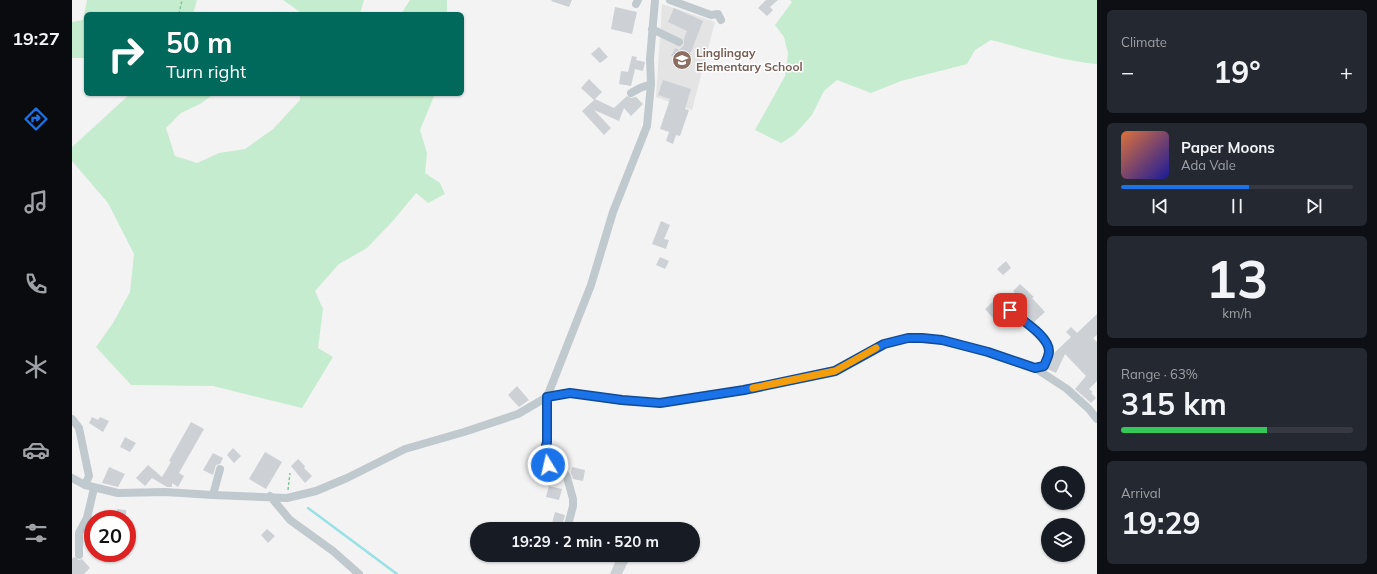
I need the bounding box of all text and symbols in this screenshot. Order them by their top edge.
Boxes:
text: 50 m [166,25,232,60]
text: 19:27 [12,27,60,50]
icon: right [100,28,152,80]
text: Climate [1121,34,1167,50]
place label: Linglingay Elementary School [696,45,803,74]
school or university icon: Linglingay Elementary School [671,49,693,71]
text: 19° [1213,53,1261,91]
text: − [1121,58,1134,86]
text: + [1340,58,1353,86]
text: Turn right [166,60,246,83]
icon: directions [22,105,50,133]
text: Paper Moons [1181,138,1275,157]
text: Ada Vale [1181,157,1236,173]
icon: music [22,188,50,216]
icon: previous [1149,195,1171,217]
icon: pause [1226,195,1248,217]
icon: next [1303,195,1325,217]
text: 13 [1206,246,1268,311]
icon: phone [22,270,50,298]
pin [993,293,1027,327]
icon: arrive [999,299,1021,321]
text: km/h [1222,305,1252,321]
icon: climate [22,353,50,381]
text: Range · 63% [1121,366,1198,382]
text: 315 km [1121,385,1227,423]
icon: car [22,436,50,464]
position arrow [527,444,569,486]
map controls [1041,466,1085,562]
button: search [1041,466,1085,510]
text: Arrival [1121,485,1161,501]
text: 19:29 [1121,504,1200,542]
speed limit sign: 20 [84,510,136,562]
button: layers [1041,518,1085,562]
icon: filters [22,519,50,547]
text: 19:29 · 2 min · 520 m [511,532,659,551]

